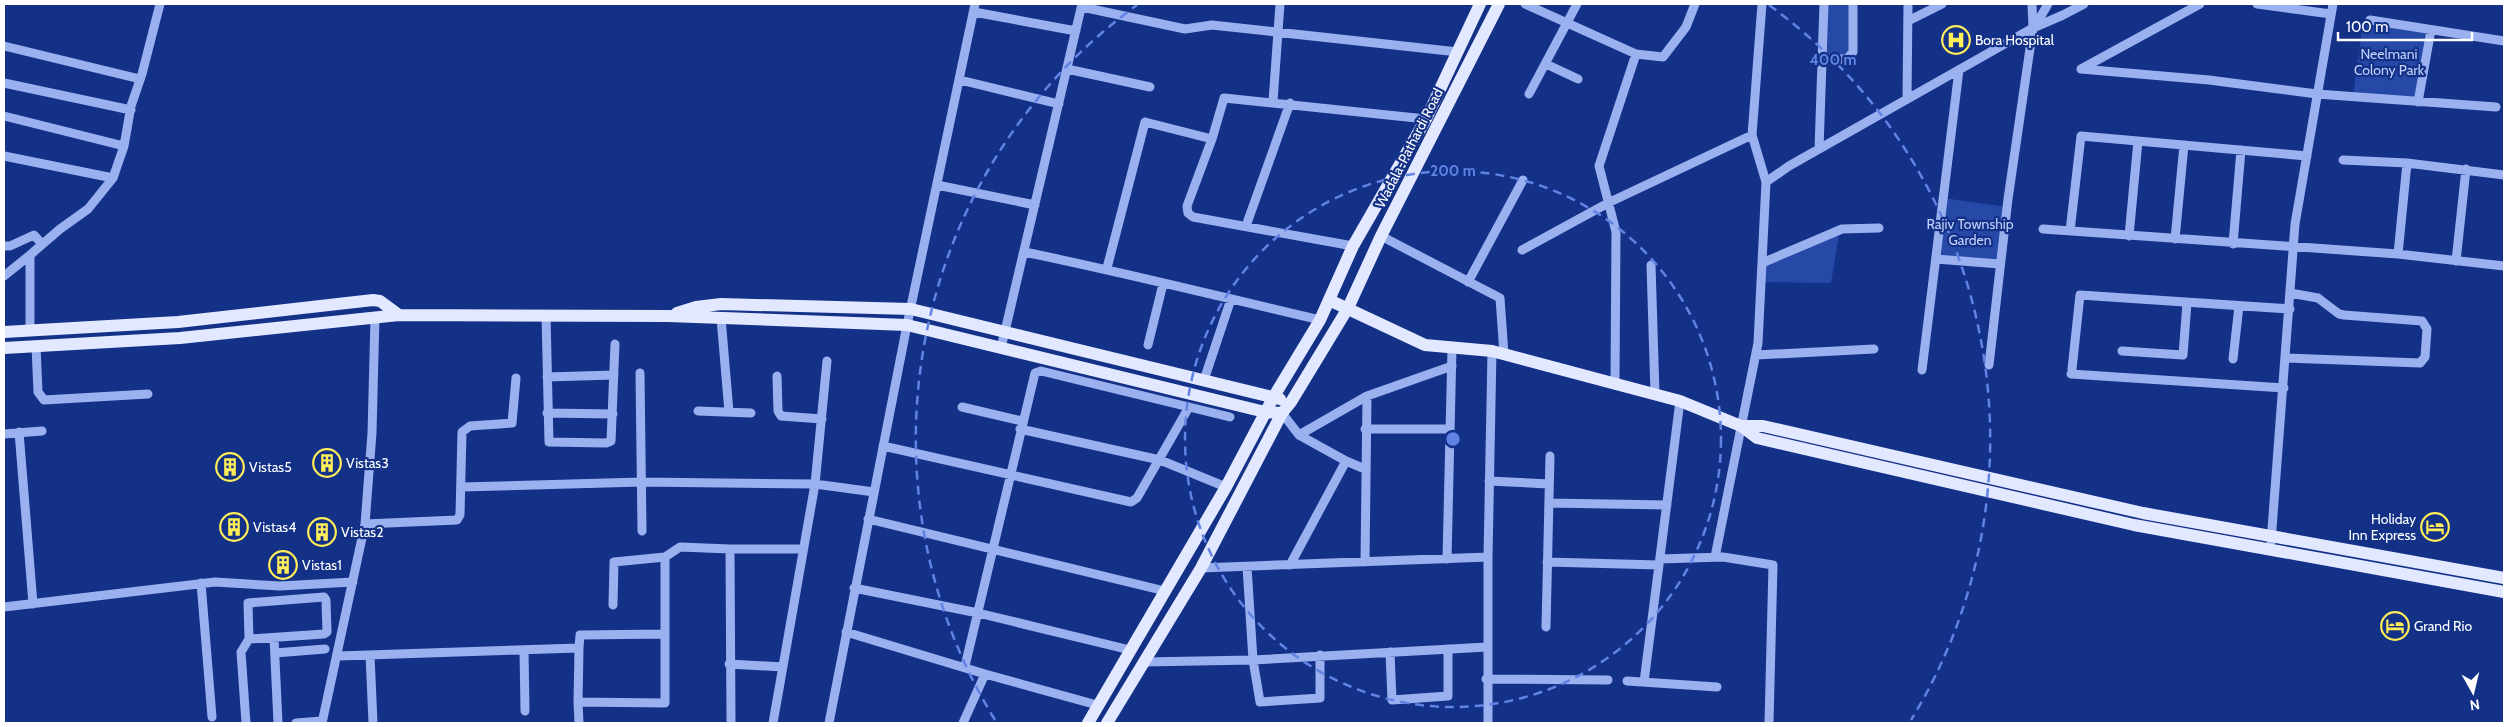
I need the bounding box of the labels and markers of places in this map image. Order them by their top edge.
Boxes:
hospital icon: Bora Hospital [1941,25,1971,55]
place label: Bora Hospital [1975,31,2055,49]
centre of rings [1444,430,1462,448]
building icon: Vistas3 [312,448,342,478]
building icon: Vistas5 [215,452,245,482]
place label: Vistas3 [346,454,389,472]
place label: Vistas5 [249,458,292,476]
place label: Holiday Inn Express [2349,510,2416,544]
building icon: Vistas4 [219,512,249,542]
hotel icon: Holiday Inn Express [2420,512,2450,542]
building icon: Vistas2 [307,517,337,547]
place label: Vistas4 [253,518,296,536]
place label: Vistas2 [341,523,384,541]
building icon: Vistas1 [268,550,298,580]
place label: Vistas1 [302,556,342,574]
hotel icon: Grand Rio [2380,611,2410,641]
place label: Grand Rio [2414,617,2472,635]

